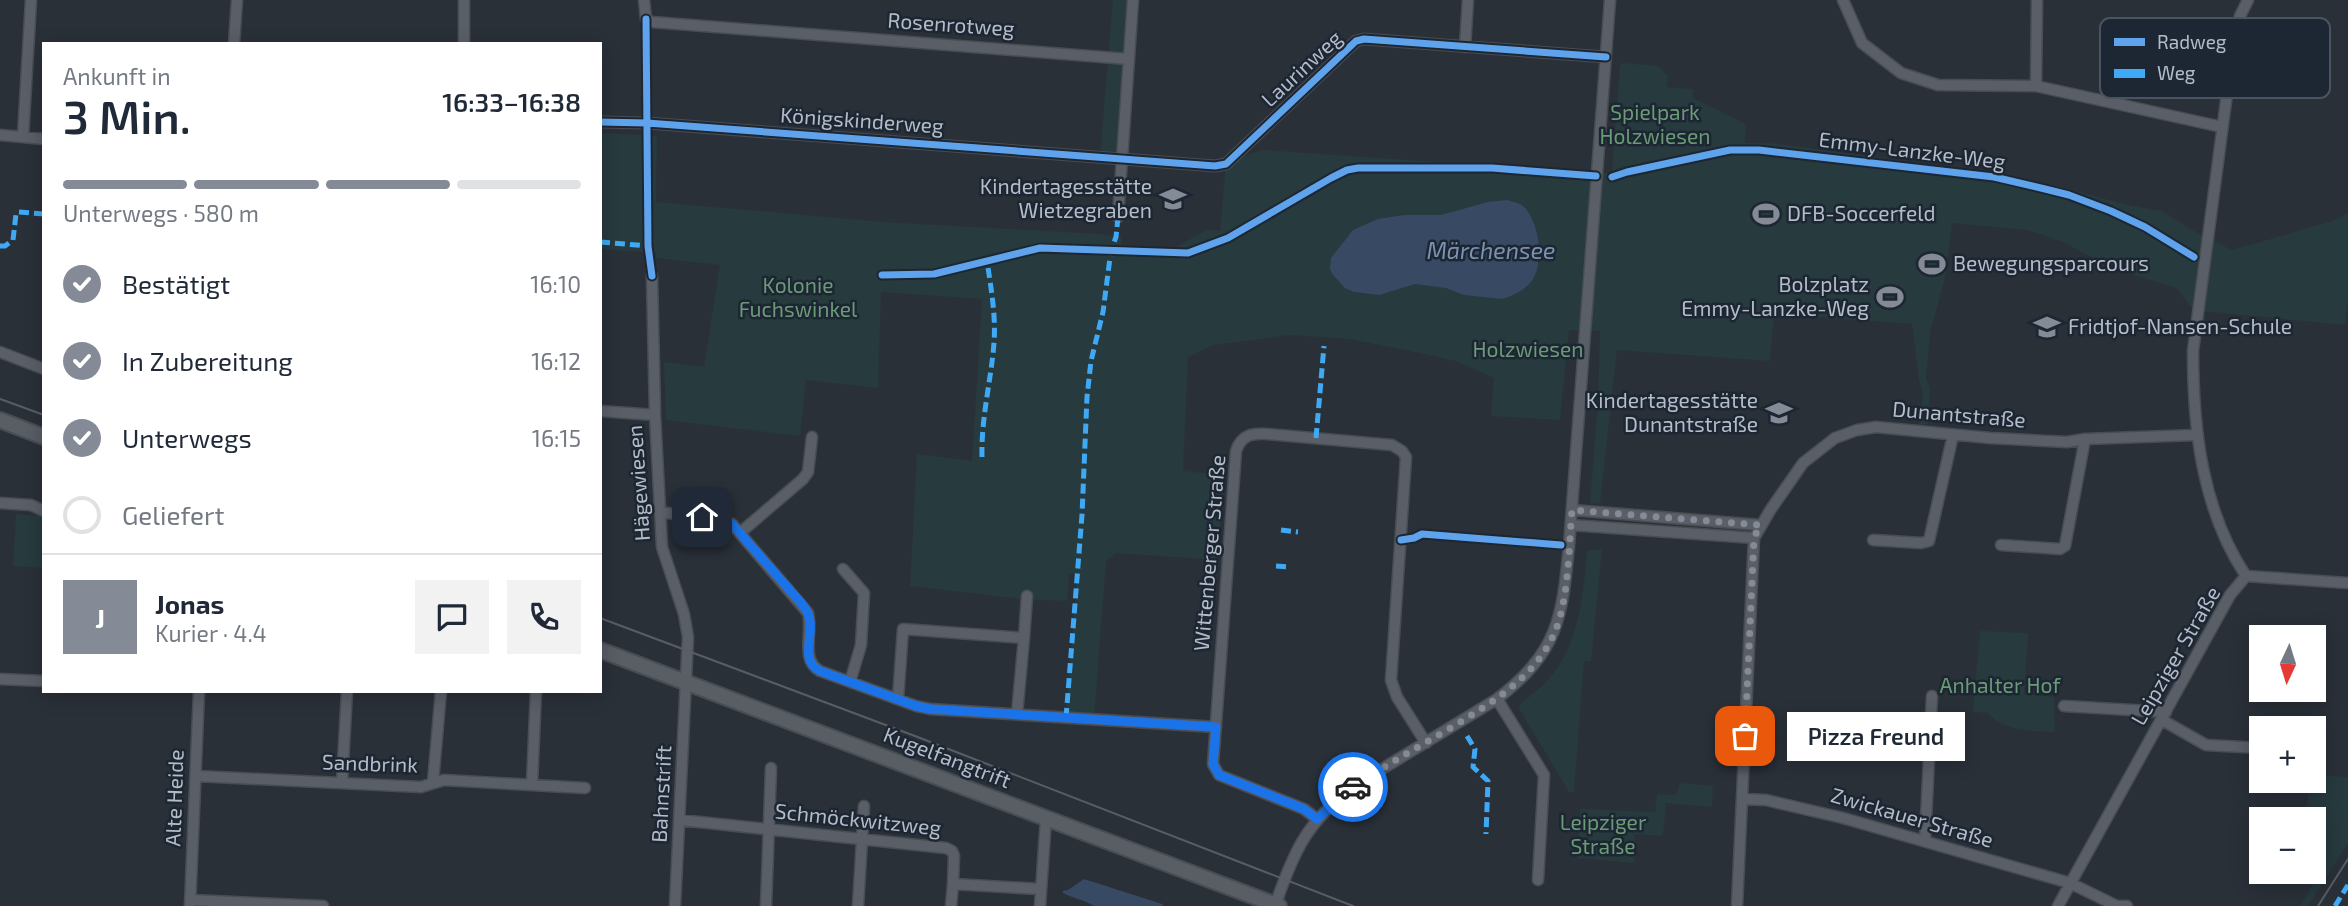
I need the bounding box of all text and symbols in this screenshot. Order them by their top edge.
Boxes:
street label: Rosenrotweg [887,7,1016,40]
legend [2100,18,2330,98]
street label: Laurinweg [1256,24,1346,111]
text: Radweg [2157,30,2227,53]
text: Weg [2157,61,2196,84]
text: Ankunft in [63,62,171,90]
text: 16:33–16:38 [442,86,581,117]
text: 3 Min. [63,88,191,143]
park label: Spielpark Holzwiesen [1600,99,1710,148]
street label: Königskinderweg [779,101,945,138]
street label: Emmy-Lanzke-Weg [1817,126,2007,173]
place label: Kindertagesstätte Wietzegraben [980,173,1152,222]
school or university icon: Kindertagesstätte Wietzegraben [1158,184,1188,214]
text: Unterwegs · 580 m [63,199,259,227]
sports icon: DFB-Soccerfeld [1751,199,1781,229]
place label: DFB-Soccerfeld [1787,200,1935,225]
water label: Märchensee [1427,236,1555,264]
sports icon: Bewegungsparcours [1917,249,1947,279]
place label: Bewegungsparcours [1953,250,2149,275]
icon: check [63,265,101,303]
text: Bestätigt [122,268,230,299]
text: 16:10 [530,270,581,298]
place label: Bolzplatz Emmy-Lanzke-Weg [1681,271,1869,320]
park label: Kolonie Fuchswinkel [739,272,858,321]
sports icon: Bolzplatz Emmy-Lanzke-Weg [1875,282,1905,312]
school or university icon: Fridtjof-Nansen-Schule [2032,312,2062,342]
place label: Fridtjof-Nansen-Schule [2068,313,2292,339]
park label: Holzwiesen [1473,336,1583,361]
icon: check [63,342,101,380]
text: In Zubereitung [122,345,293,376]
text: 16:12 [531,347,581,375]
place label: Kindertagesstätte Dunantstraße [1586,387,1758,436]
street label: Dunantstraße [1891,395,2027,432]
school or university icon: Kindertagesstätte Dunantstraße [1764,398,1794,428]
icon: check [63,419,101,457]
text: Unterwegs [122,422,252,453]
text: 16:15 [532,424,581,452]
street label: Hägewiesen [621,424,654,542]
street label: Wittenberger Straße [1187,454,1230,652]
pin [672,487,732,547]
icon: home [683,498,721,536]
text: Geliefert [122,499,224,530]
button: chat [415,580,489,654]
button: phone [507,580,581,654]
street label: Leipziger Straße [2125,581,2225,729]
text: Jonas [155,588,224,619]
text: J [95,602,105,633]
text: Kurier · 4.4 [155,619,267,647]
north arrow [2249,625,2326,702]
map controls [2249,625,2326,884]
park label: Anhalter Hof [1940,672,2061,697]
pin [1715,706,1775,766]
callout: Pizza Freund [1787,712,1966,760]
button: + [2249,716,2326,793]
icon: bag [1726,717,1764,755]
street label: Kugelfangtrift [880,721,1015,792]
text: Pizza Freund [1808,722,1944,750]
street label: Bahnstrift [645,745,676,843]
street label: Sandbrink [322,748,419,777]
street label: Alte Heide [159,749,188,847]
courier [1318,752,1388,822]
icon: car [1334,768,1372,806]
street label: Zwickauer Straße [1828,781,1996,852]
street label: Schmöckwitzweg [774,797,943,840]
button: − [2249,807,2326,884]
park label: Leipziger Straße [1560,809,1647,858]

